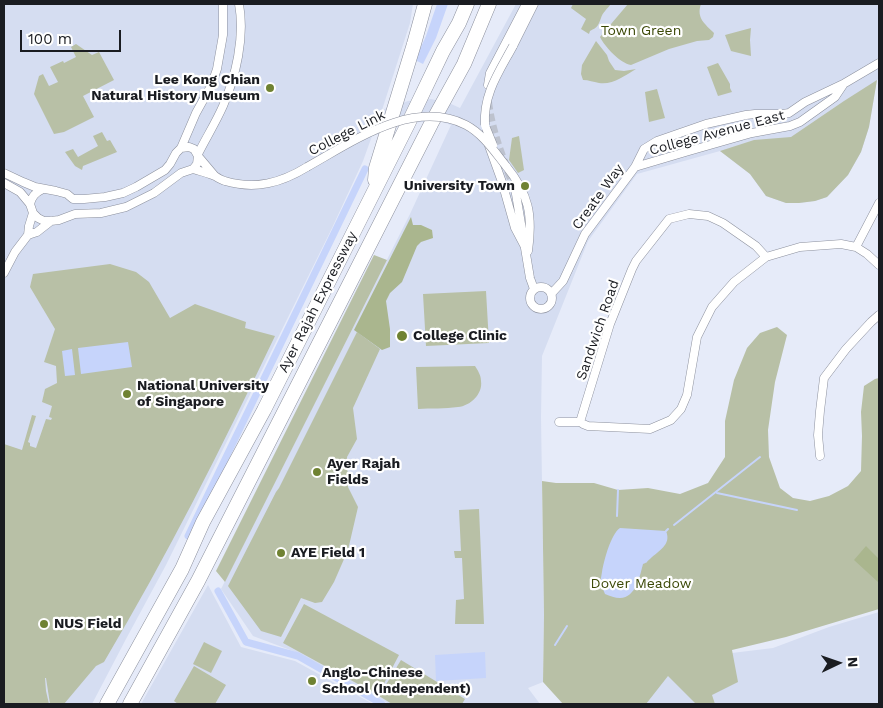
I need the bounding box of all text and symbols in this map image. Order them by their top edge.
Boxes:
scale bar [22,20,124,52]
park label: Town Green [601,23,681,39]
text: 100 m [28,30,72,48]
place label: Lee Kong Chian Natural History Museum [91,72,260,104]
marker: Lee Kong Chian Natural History Museum [264,82,276,94]
street label: College Link [306,107,388,159]
street label: College Avenue East [648,107,786,159]
street label: Create Way [569,161,627,233]
place label: University Town [404,178,515,194]
marker: University Town [519,180,531,192]
street label: Ayer Rajah Expressway [275,229,361,375]
street label: Sandwich Road [573,278,623,382]
place label: College Clinic [413,328,507,344]
marker: College Clinic [395,329,409,343]
place label: National University of Singapore [137,378,269,411]
marker: National University of Singapore [121,388,133,400]
place label: Ayer Rajah Fields [327,456,400,488]
marker: Ayer Rajah Fields [311,466,323,478]
place label: AYE Field 1 [291,545,365,561]
marker: AYE Field 1 [275,547,287,559]
park label: Dover Meadow [591,576,691,592]
place label: NUS Field [54,616,121,632]
marker: NUS Field [38,618,50,630]
north arrow [813,638,863,688]
text: N [845,657,861,668]
place label: Anglo-Chinese School (Independent) [322,665,471,698]
marker: Anglo-Chinese School (Independent) [306,675,318,687]

